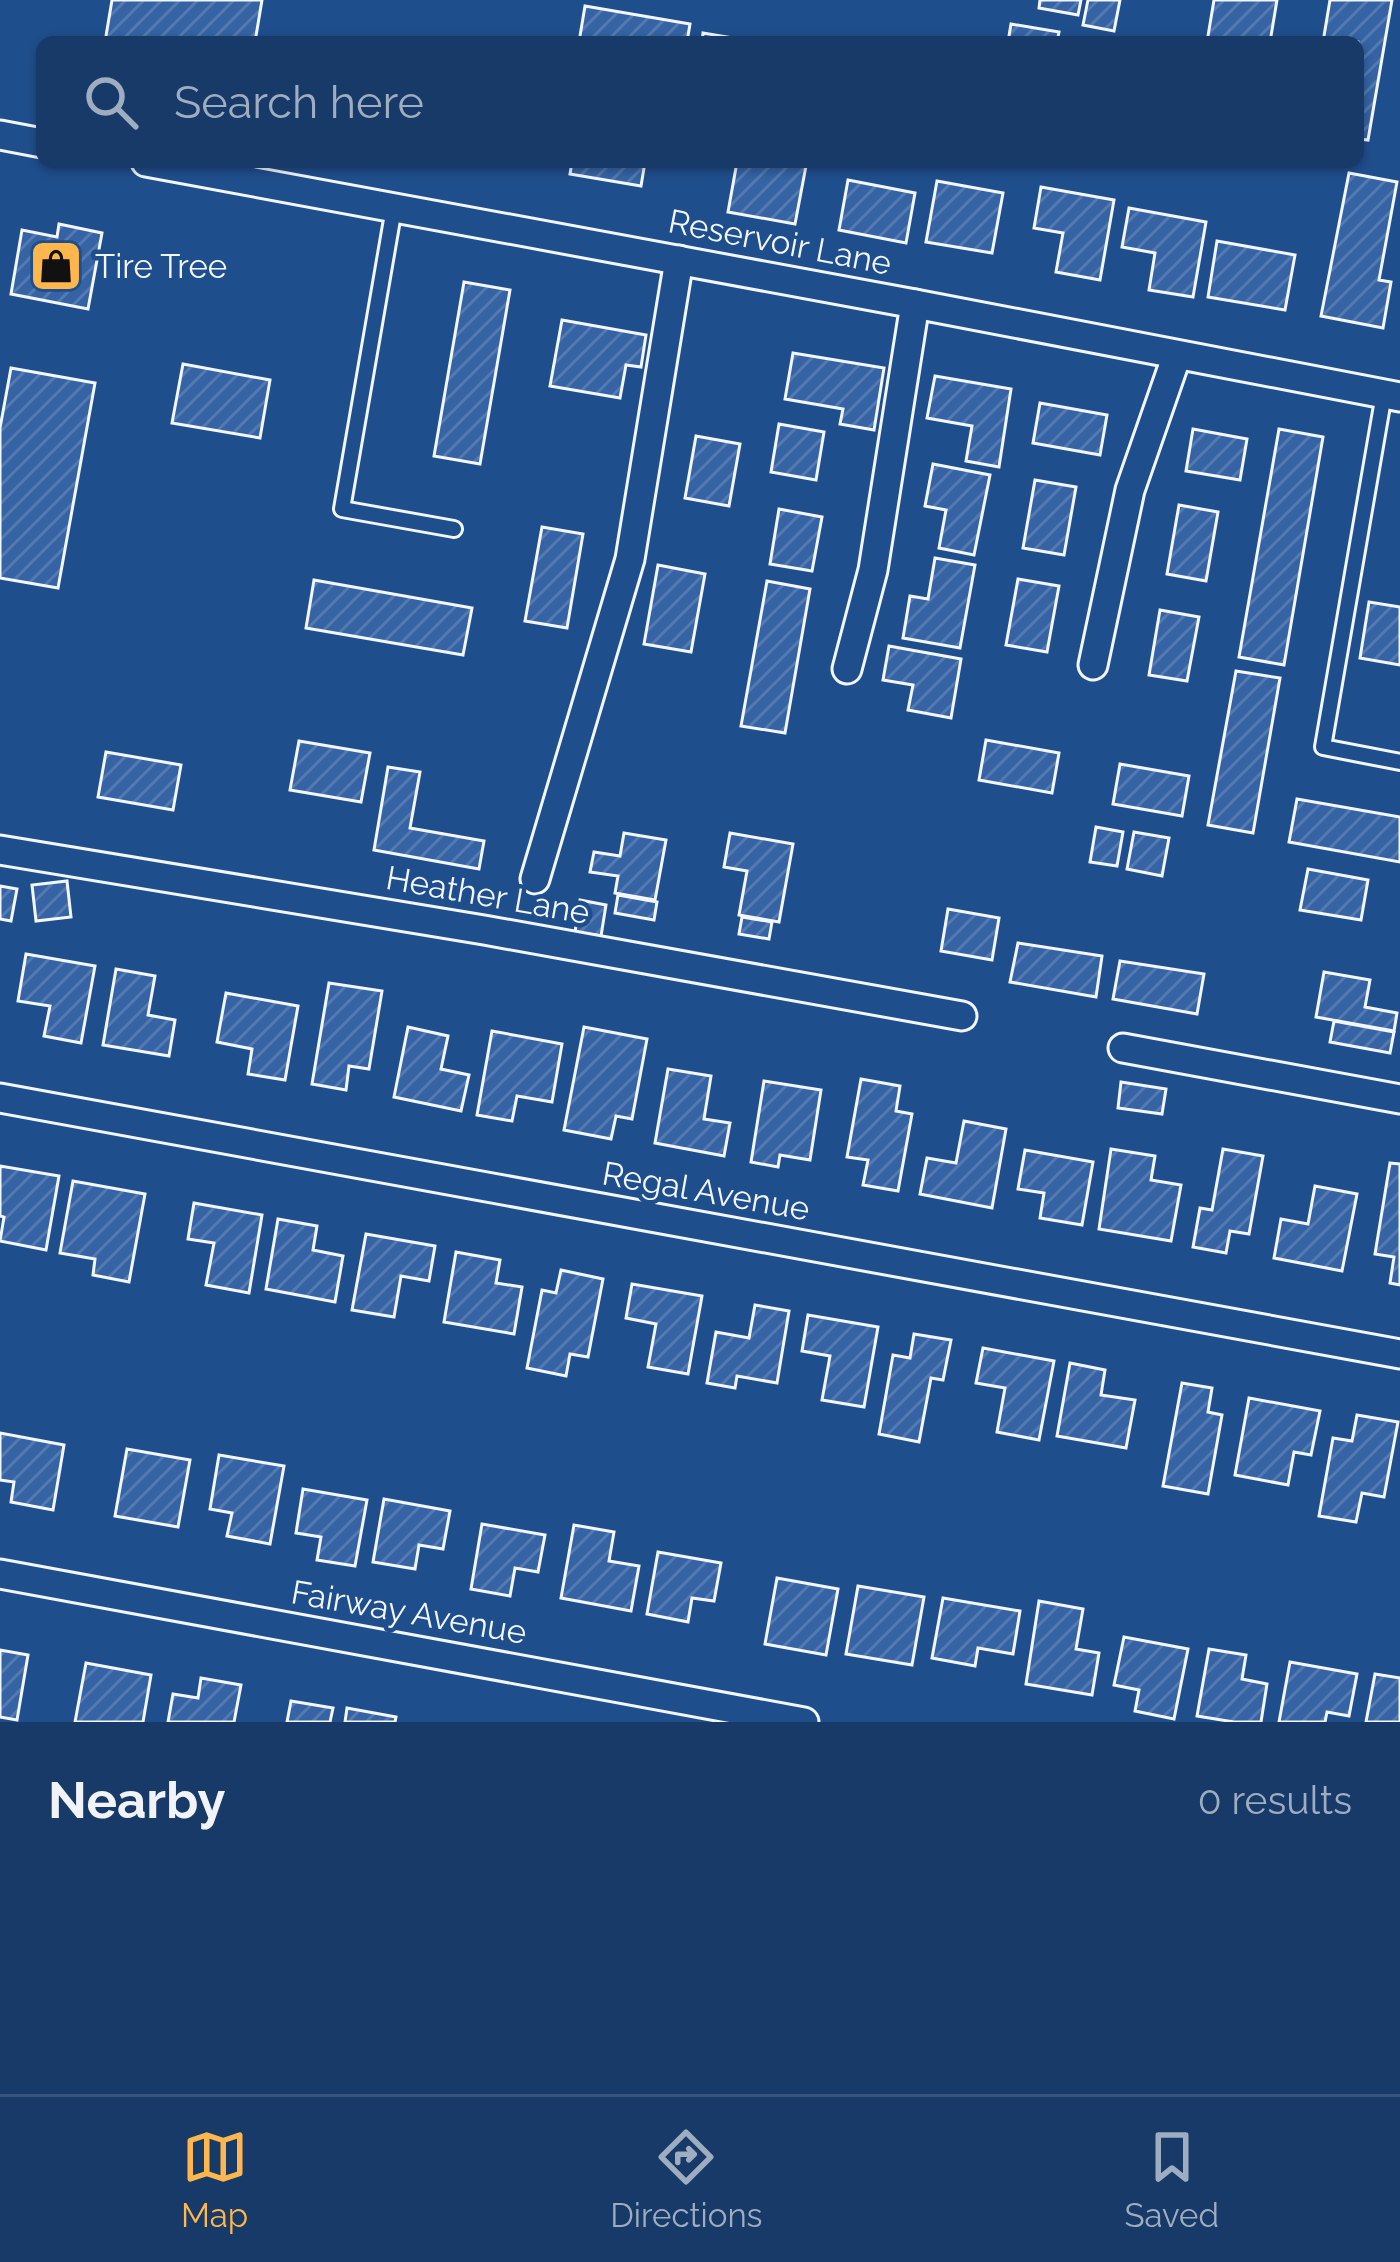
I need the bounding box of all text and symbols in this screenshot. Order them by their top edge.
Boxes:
search box [36,36,1364,168]
icon: search [78,69,144,135]
text: Search here [174,76,424,129]
street label: Reservoir Lane [665,201,895,283]
shop icon: Tire Tree [28,238,84,294]
place label: Tire Tree [95,247,227,286]
street label: Heather Lane [383,858,593,932]
street label: Regal Avenue [599,1154,813,1228]
street label: Fairway Avenue [288,1572,530,1652]
text: Nearby [48,1770,225,1830]
text: 0 results [1198,1777,1352,1823]
tab: Map [181,2124,248,2235]
tab: Directions [610,2124,763,2235]
tab: Saved [1125,2124,1219,2235]

